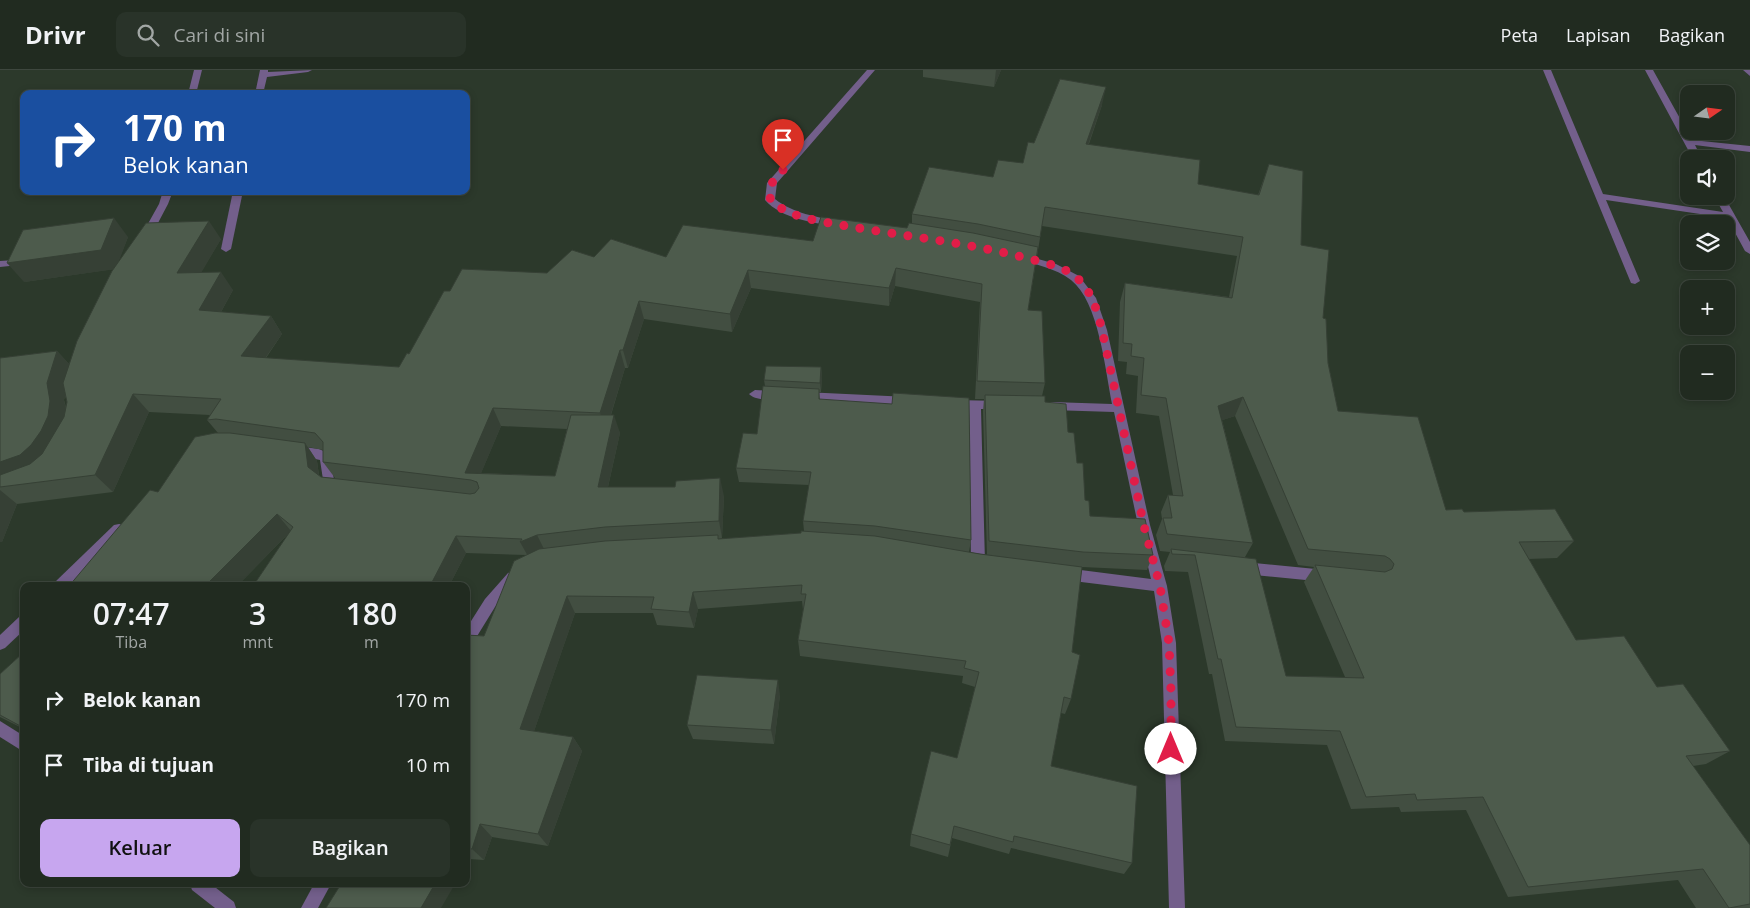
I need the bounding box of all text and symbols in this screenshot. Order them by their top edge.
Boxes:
search box [116,12,466,57]
text: Drivr [25,18,86,51]
icon: search [134,21,162,49]
text: Cari di sini [174,22,265,48]
text: Peta [1501,23,1538,47]
text: Lapisan [1566,23,1631,47]
text: Bagikan [1659,23,1725,47]
north arrow [1680,85,1735,140]
map controls [1680,85,1735,400]
text: 170 m [123,104,227,151]
icon: right [40,110,105,175]
pin [762,119,804,170]
icon: arrive [769,126,797,154]
text: Belok kanan [123,149,249,179]
button: sound [1680,150,1735,205]
button: layers [1680,215,1735,270]
button: + [1680,280,1735,335]
button: − [1680,345,1735,400]
text: 07:47 [93,593,170,634]
text: 3 [249,593,266,634]
text: 180 [346,593,397,634]
text: Tiba [115,631,147,653]
text: mnt [243,631,273,653]
text: m [364,631,379,653]
icon: right [40,686,68,714]
text: Belok kanan [83,687,201,713]
text: 170 m [395,687,450,713]
position arrow [1144,722,1196,774]
icon: arrive [40,751,68,779]
text: Tiba di tujuan [83,752,214,778]
text: 10 m [406,752,450,778]
button: Keluar [40,819,240,877]
button: Bagikan [250,819,450,877]

